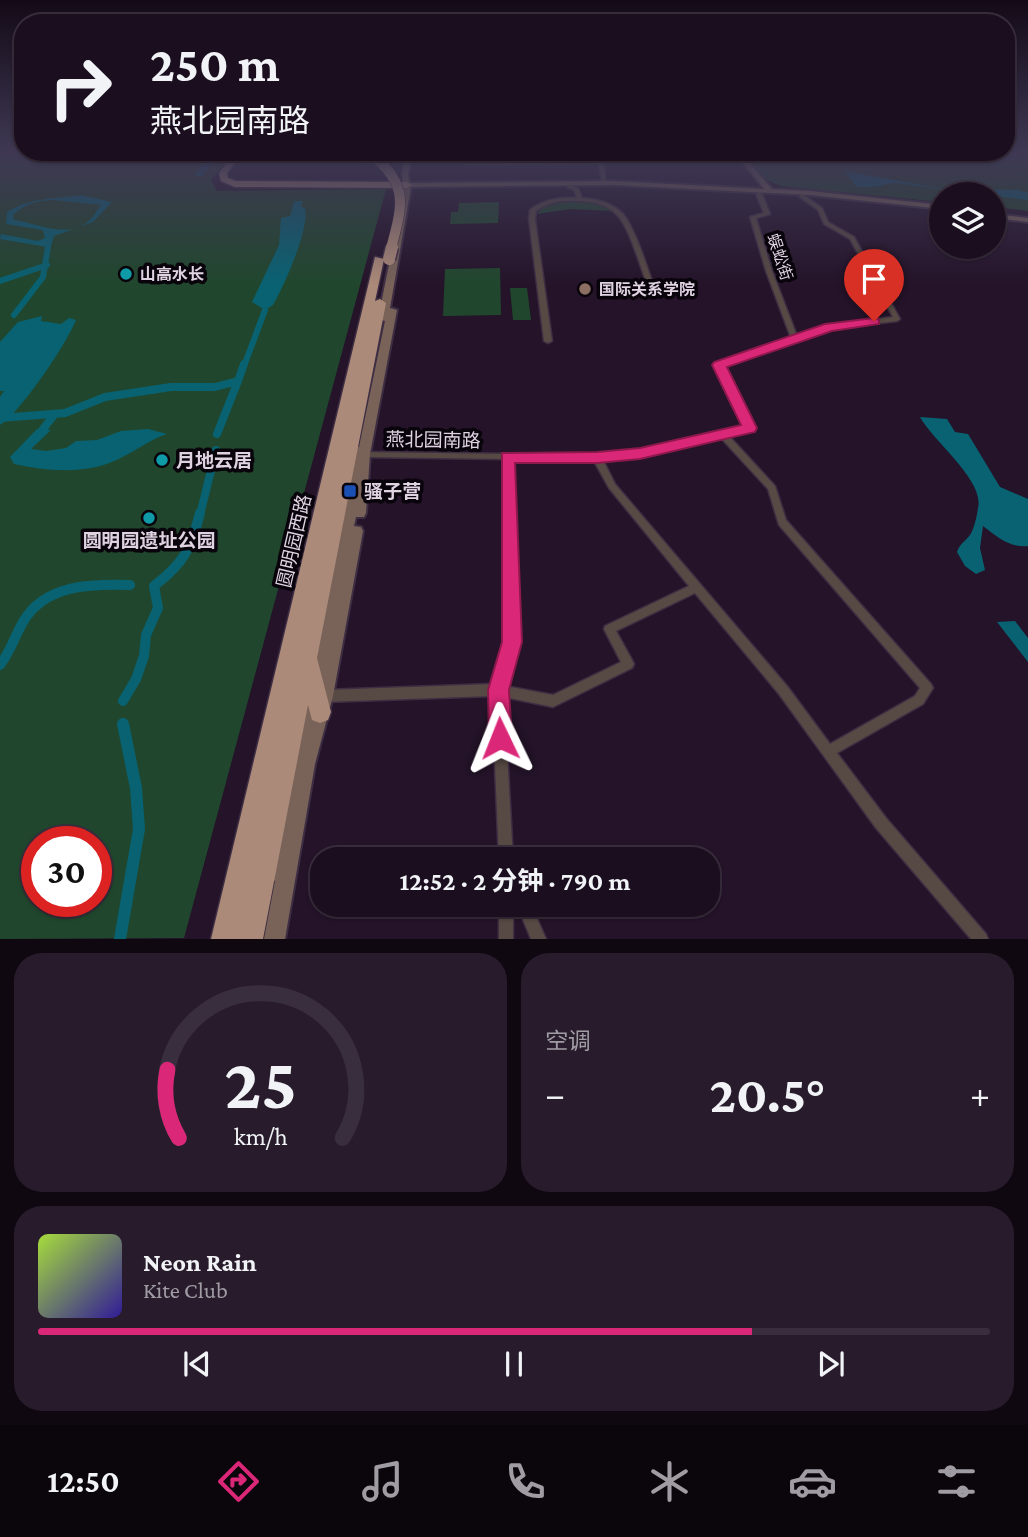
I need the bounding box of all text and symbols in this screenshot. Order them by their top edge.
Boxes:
text: 250 m [150,37,280,92]
icon: right [35,42,126,133]
text: 燕北园南路 [150,103,310,139]
map controls [929,182,1006,259]
button: layers [929,182,1006,259]
street label: 蜈蚣街 [764,232,796,282]
pin [844,249,904,321]
icon: arrive [855,260,893,298]
marker: 山高水长 [118,266,134,282]
place label: 山高水长 [140,266,204,283]
marker: 国际关系学院 [577,281,593,297]
place label: 国际关系学院 [599,281,695,298]
street label: 燕北园南路 [385,429,481,451]
place label: 月地云居 [176,450,252,471]
marker: 月地云居 [154,452,170,468]
place label: 骚子营 [364,481,421,502]
marker: 骚子营 [342,483,358,499]
street label: 圆明园西路 [273,492,315,590]
marker: 圆明园遗址公园 [141,510,157,526]
place label: 圆明园遗址公园 [82,530,216,551]
position arrow [463,701,537,775]
speed limit sign: 30 [21,826,112,917]
text: 12:52 · 2 分钟 · 790 m [400,867,630,896]
text: 空调 [545,1028,591,1054]
text: 25 [224,1044,297,1125]
text: 20.5° [710,1065,825,1123]
text: − [545,1073,565,1115]
text: + [970,1073,990,1115]
text: km/h [234,1123,287,1150]
text: Neon Rain [143,1248,257,1277]
text: Kite Club [143,1277,228,1303]
icon: previous [178,1345,216,1383]
icon: pause [495,1345,533,1383]
icon: next [812,1345,850,1383]
icon: directions [214,1457,263,1506]
icon: music [358,1457,407,1506]
icon: phone [501,1457,550,1506]
icon: climate [645,1457,694,1506]
icon: car [788,1457,837,1506]
icon: filters [932,1457,981,1506]
text: 12:50 [47,1463,120,1499]

